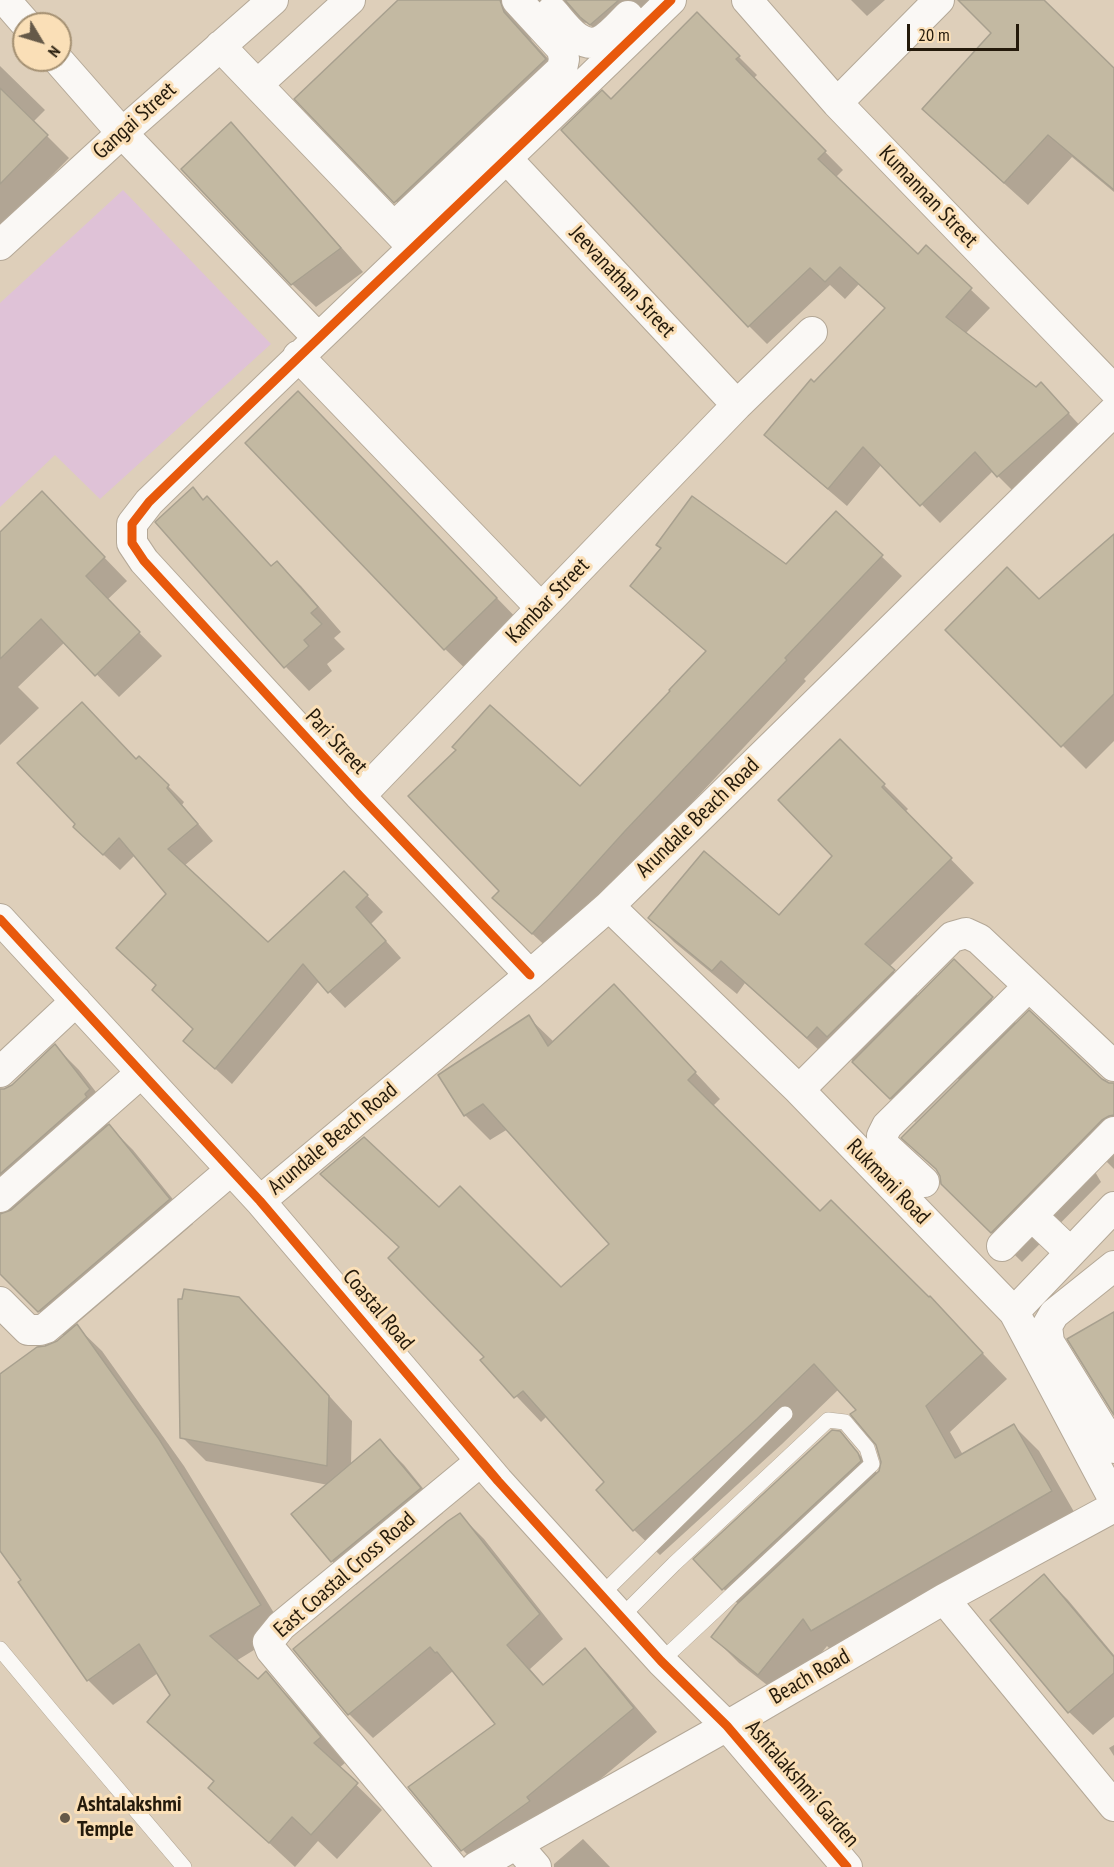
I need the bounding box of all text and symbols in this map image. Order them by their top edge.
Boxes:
north arrow [12,12,72,72]
scale bar [910,12,1022,50]
text: 20 m [918,23,950,46]
text: N [44,42,65,61]
street label: Gangai Street [88,77,182,165]
street label: Kumannan Street [873,141,983,253]
street label: Jeevanathan Street [564,221,680,343]
street label: Kambar Street [501,553,595,649]
street label: Pari Street [299,704,373,780]
street label: Arundale Beach Road [631,753,765,883]
street label: Arundale Beach Road [263,1077,403,1201]
street label: Rukmani Road [841,1134,935,1230]
street label: Coastal Road [337,1264,419,1356]
street label: East Coastal Cross Road [269,1506,421,1644]
street label: Beach Road [765,1644,855,1710]
street label: Ashtalakshmi Garden [740,1715,864,1853]
place label: Ashtalakshmi Temple [77,1792,182,1844]
marker: Ashtalakshmi Temple [58,1811,72,1825]

